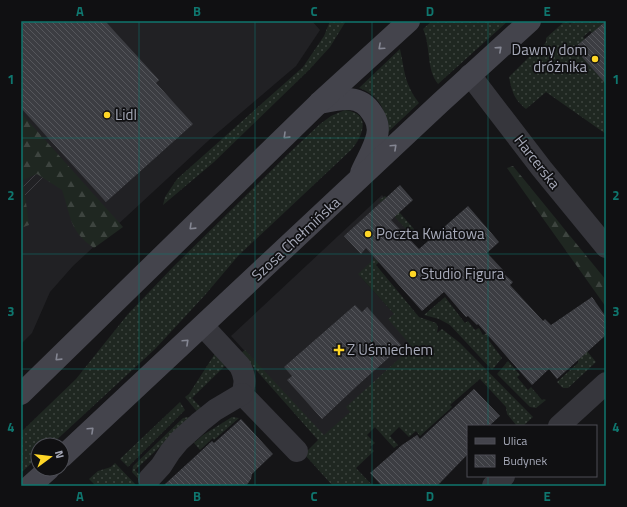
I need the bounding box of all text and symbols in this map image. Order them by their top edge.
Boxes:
text: A [76,1,84,21]
text: B [193,1,201,21]
text: C [310,1,318,21]
text: D [426,1,434,21]
text: E [543,1,551,21]
place label: Dawny dom dróżnika [511,38,587,78]
one-way arrow [378,42,385,49]
one-way arrow [494,46,502,54]
marker: Dawny dom dróżnika [590,54,600,64]
text: 1 [7,69,15,89]
text: 1 [612,69,620,89]
place label: Lidl [115,103,137,126]
marker: Lidl [102,110,112,120]
street label: Harcerska [509,130,566,194]
one-way arrow [283,131,291,139]
one-way arrow [389,144,397,151]
text: 2 [7,185,15,205]
text: 2 [612,185,620,205]
street label: Szosa Chełmińska [246,191,346,286]
one-way arrow [190,222,197,229]
place label: Poczta Kwiatowa [376,222,485,245]
marker: Poczta Kwiatowa [363,229,373,239]
place label: Studio Figura [421,262,505,285]
marker: Studio Figura [408,269,418,279]
text: 3 [7,301,15,321]
text: 3 [612,301,620,321]
place label: Z Uśmiechem [347,338,433,361]
one-way arrow [181,339,189,346]
marker: Z Uśmiechem [334,345,344,355]
one-way arrow [55,353,63,361]
text: 4 [7,417,15,437]
text: 4 [612,417,620,437]
legend [467,425,597,477]
one-way arrow [86,428,93,435]
text: Ulica [503,431,527,450]
north arrow [30,437,70,477]
text: N [51,449,68,460]
text: Budynek [503,451,547,470]
text: A [76,486,84,506]
text: B [193,486,201,506]
text: C [310,486,318,506]
text: D [426,486,434,506]
text: E [543,486,551,506]

